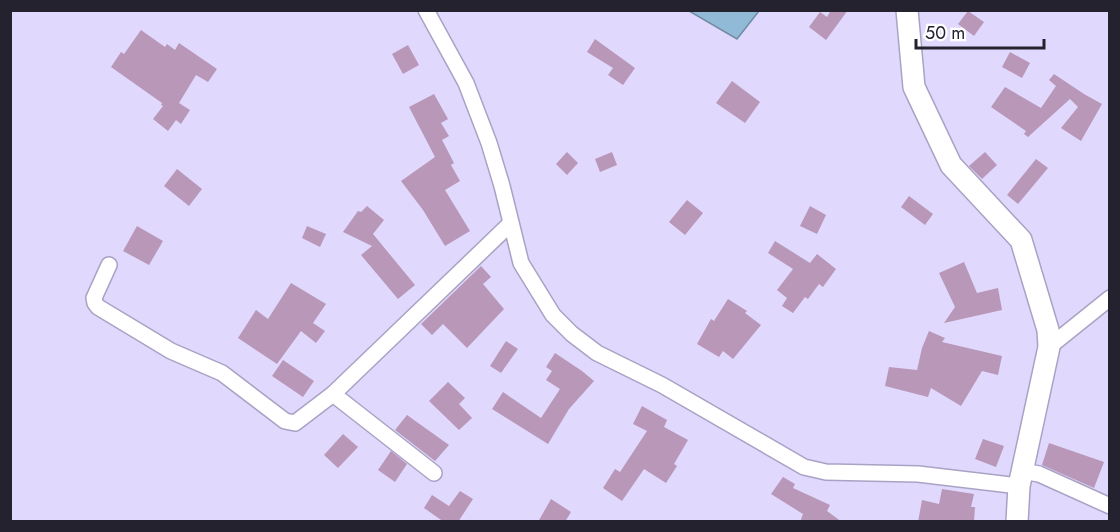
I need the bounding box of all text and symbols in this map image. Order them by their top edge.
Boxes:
scale bar [916,12,1044,50]
text: 50 m [925,20,965,46]

